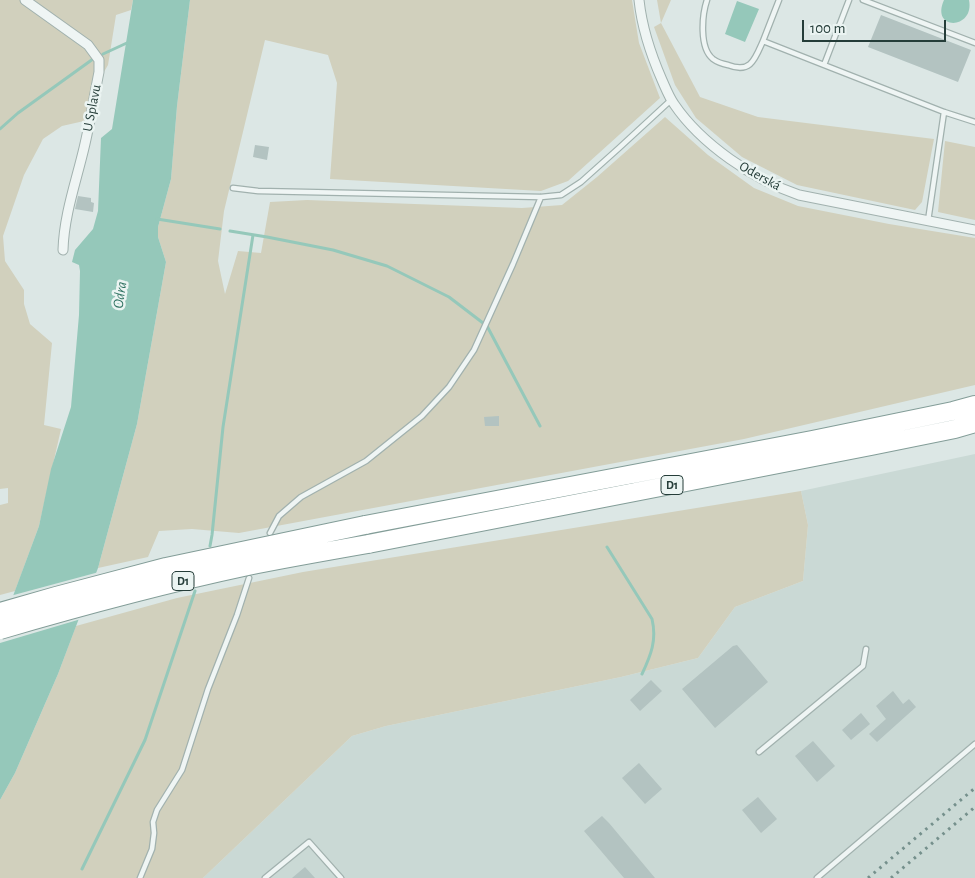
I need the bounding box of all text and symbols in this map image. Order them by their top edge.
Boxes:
scale bar [805,10,949,42]
text: 100 m [810,21,845,36]
street label: U Splavu [79,83,105,133]
street label: Oderská [736,158,784,194]
water label: Odra [109,280,131,310]
road number: D1 [661,476,683,494]
road number: D1 [172,572,194,590]

